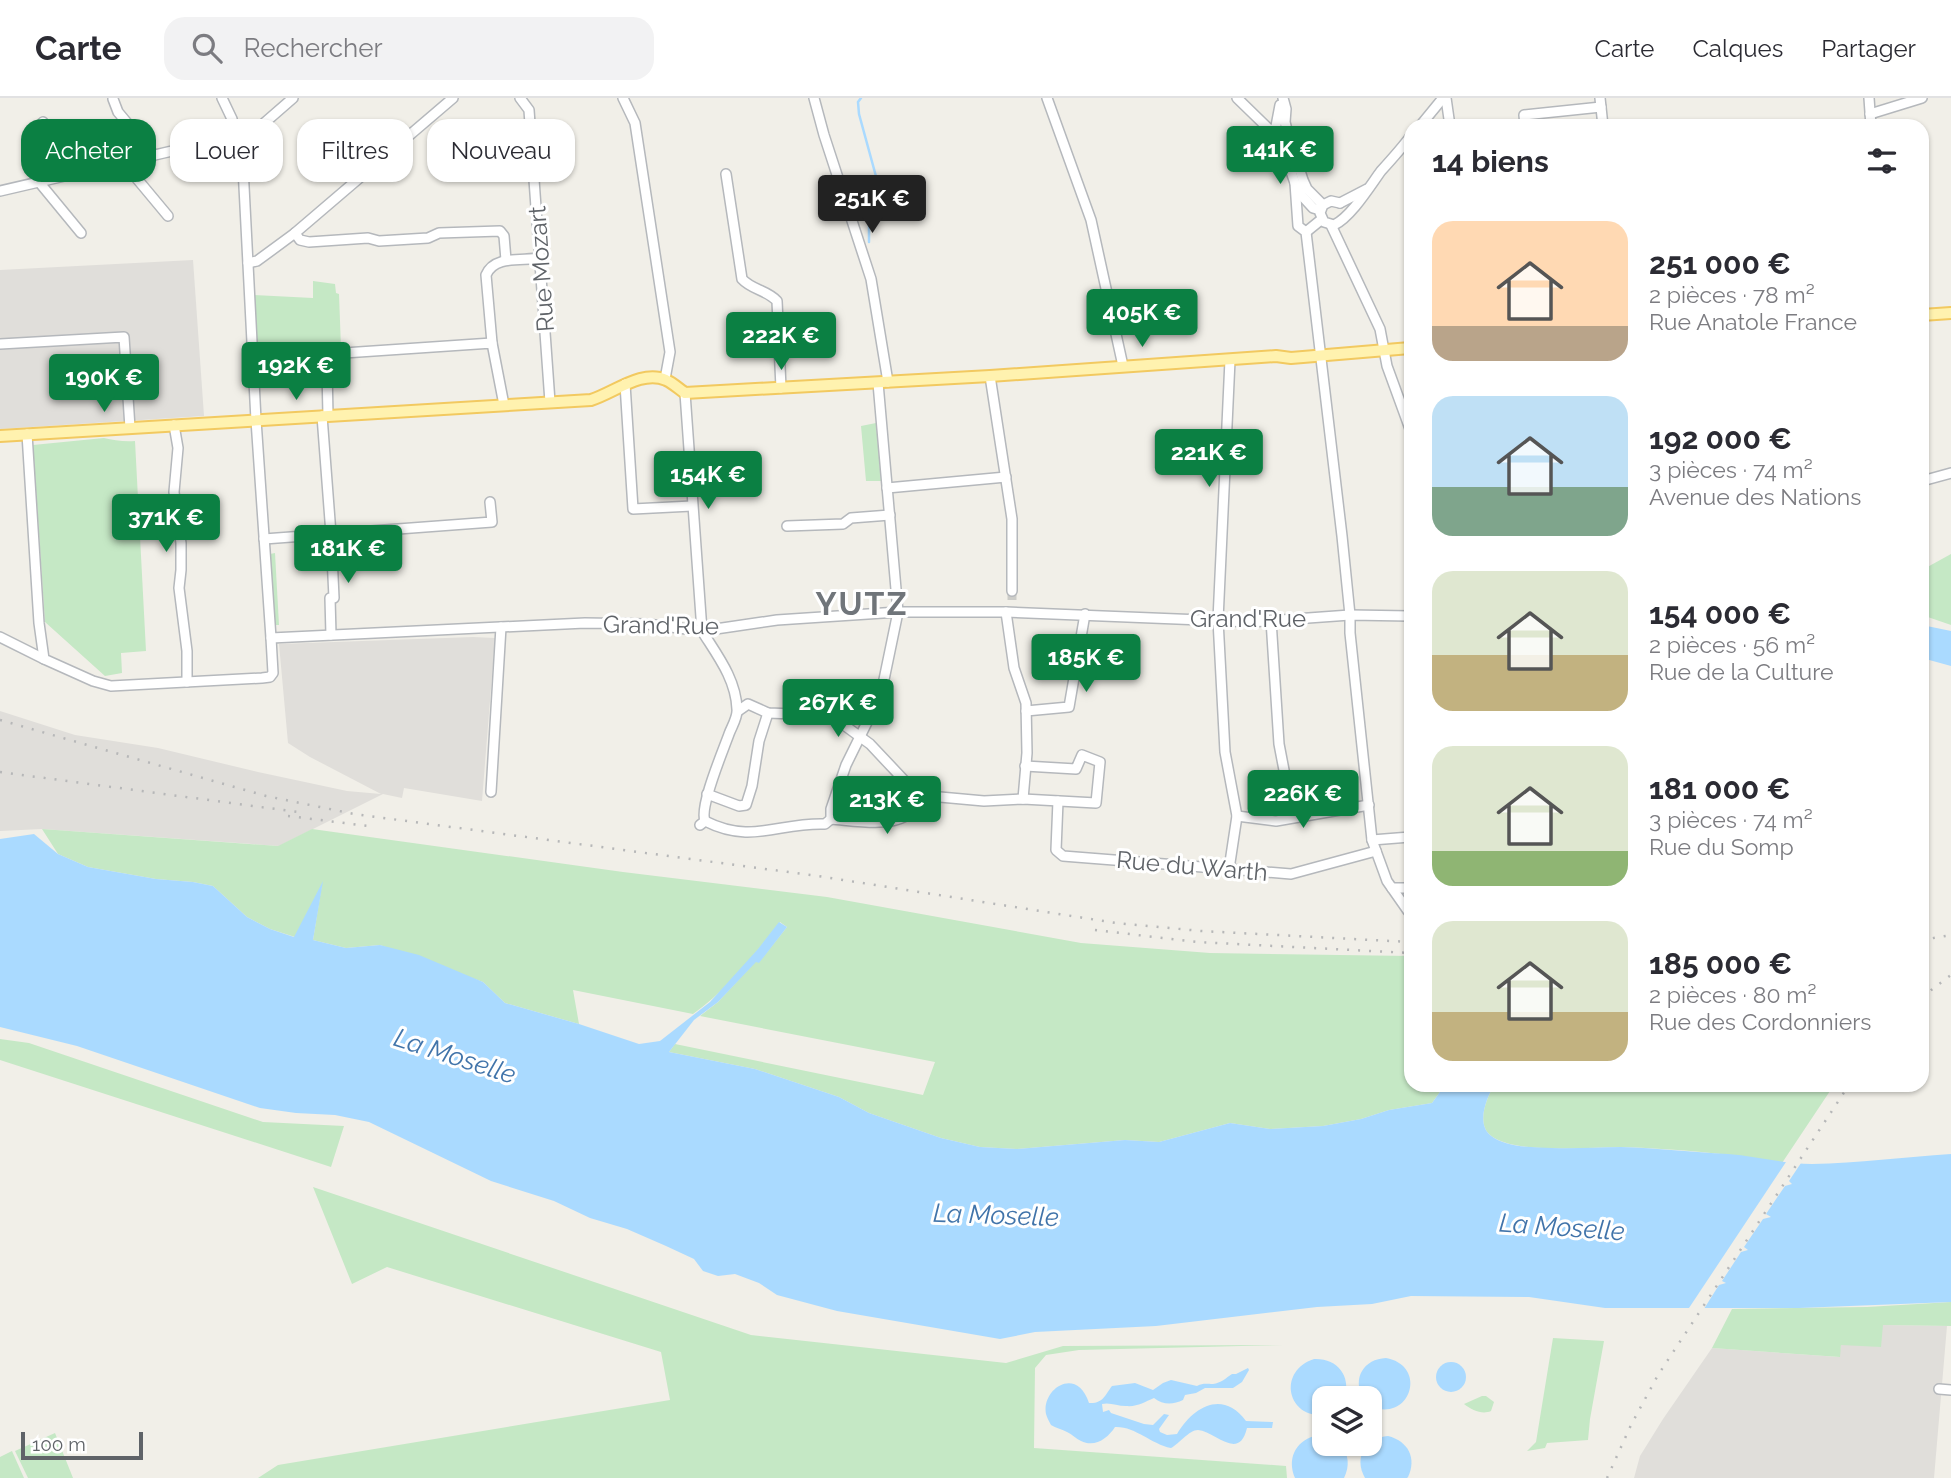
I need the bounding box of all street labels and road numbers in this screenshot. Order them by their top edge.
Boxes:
street label: Rue Mozart [522,205,560,333]
street label: Grand'Rue [1190,604,1306,633]
street label: Grand'Rue [603,609,719,641]
street label: Rue du Warth [1115,845,1269,887]

